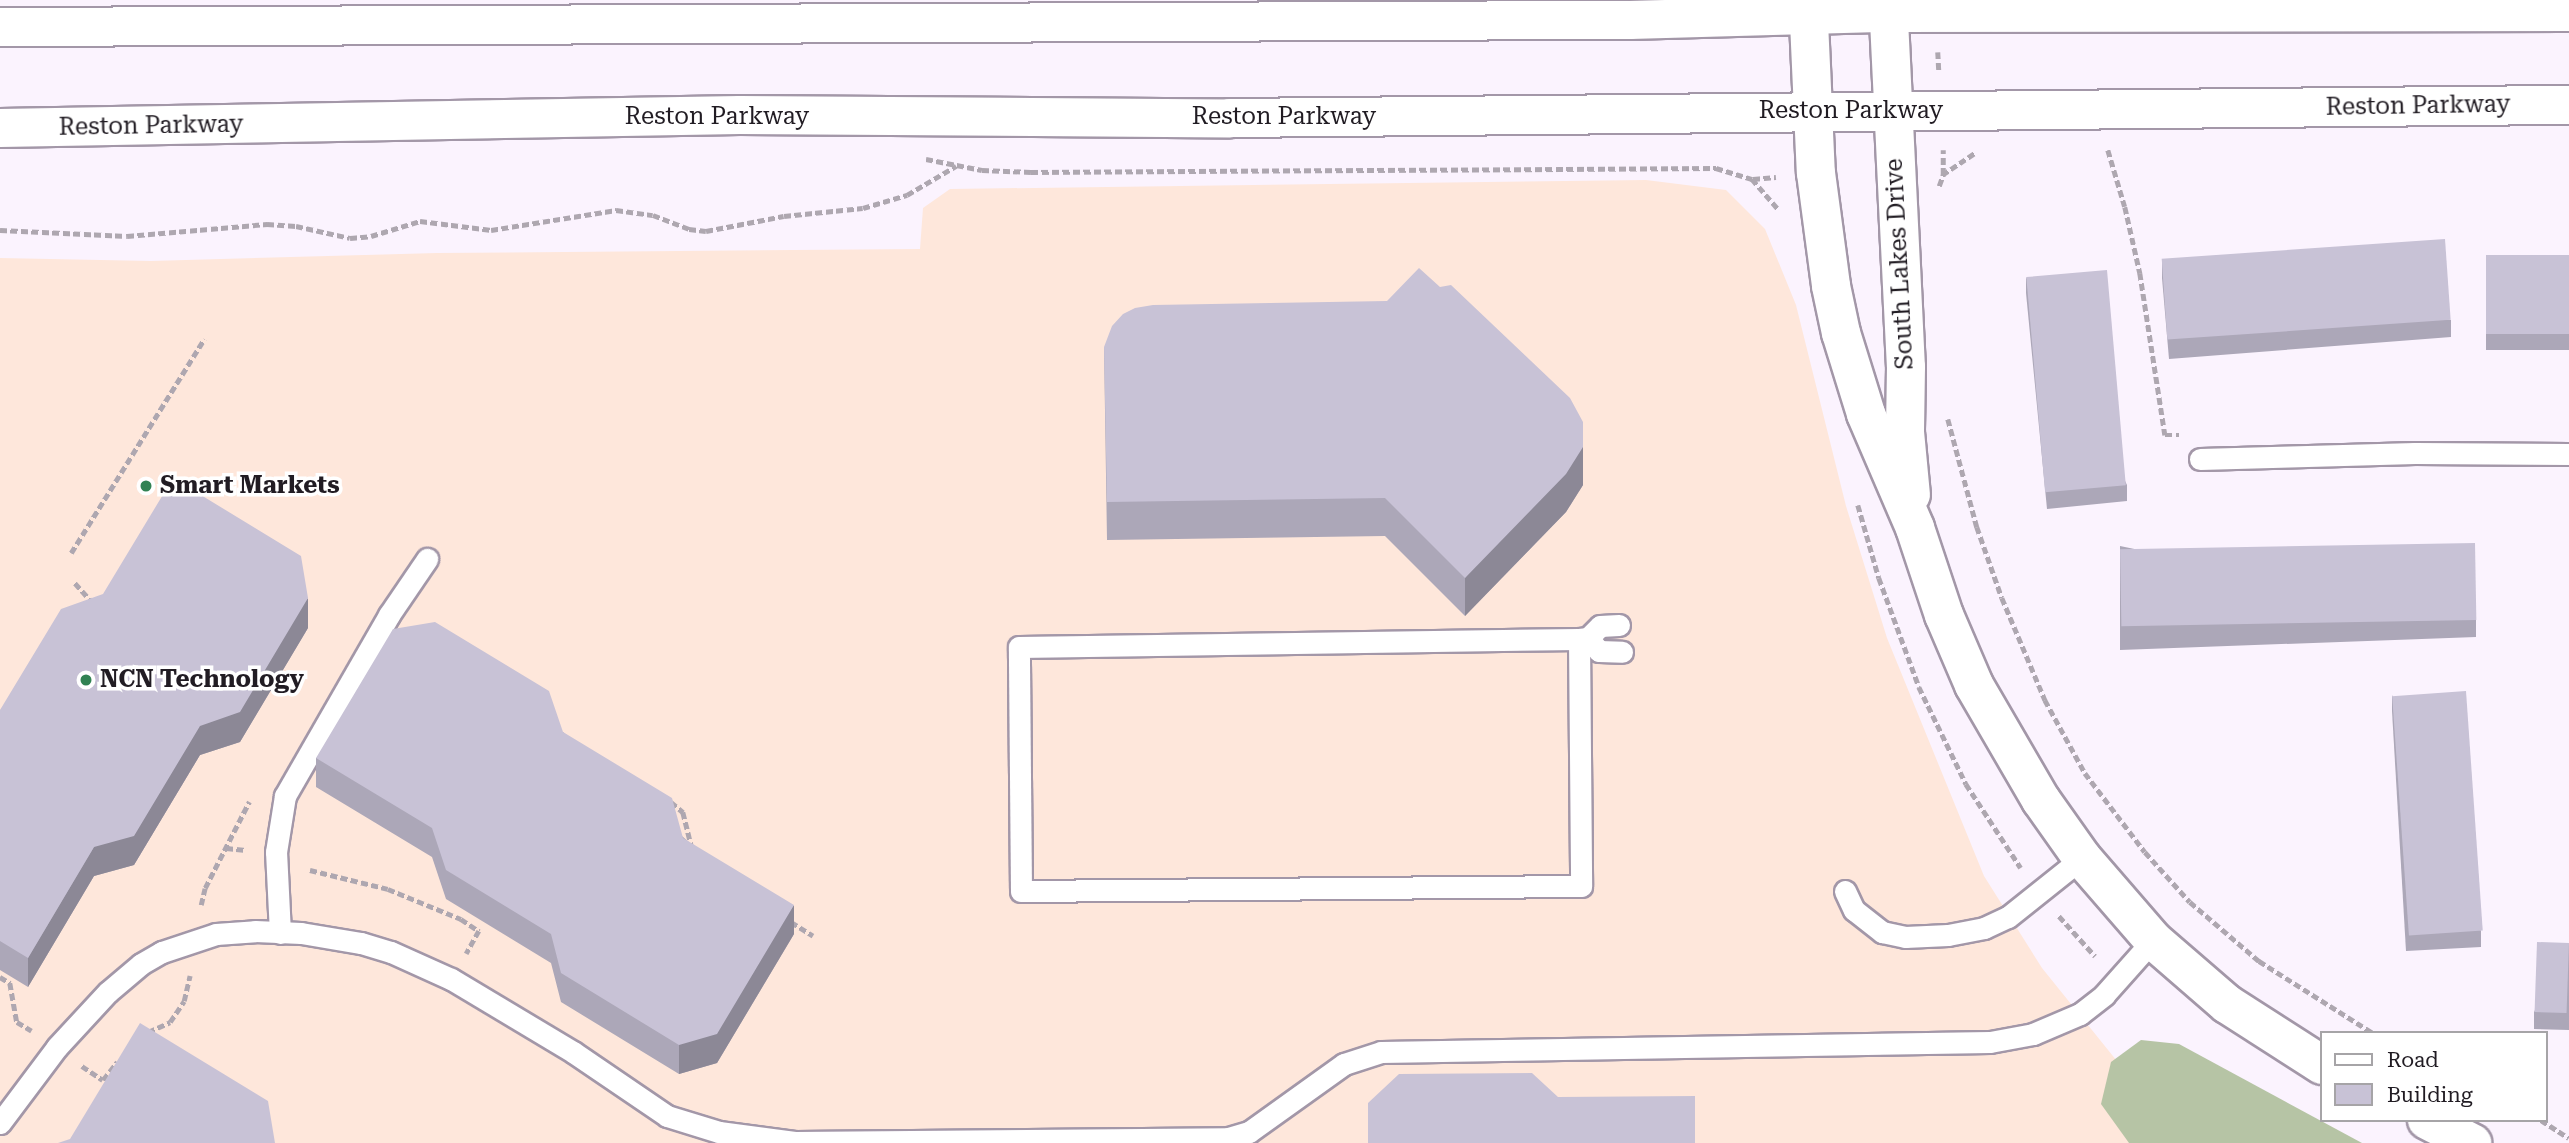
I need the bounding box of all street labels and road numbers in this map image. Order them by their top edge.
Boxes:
street label: Reston Parkway [2325,90,2511,122]
street label: Reston Parkway [1759,97,1943,125]
street label: Reston Parkway [625,103,809,131]
street label: Reston Parkway [1192,103,1376,131]
street label: Reston Parkway [58,110,244,142]
street label: South Lakes Drive [1880,158,1920,370]

